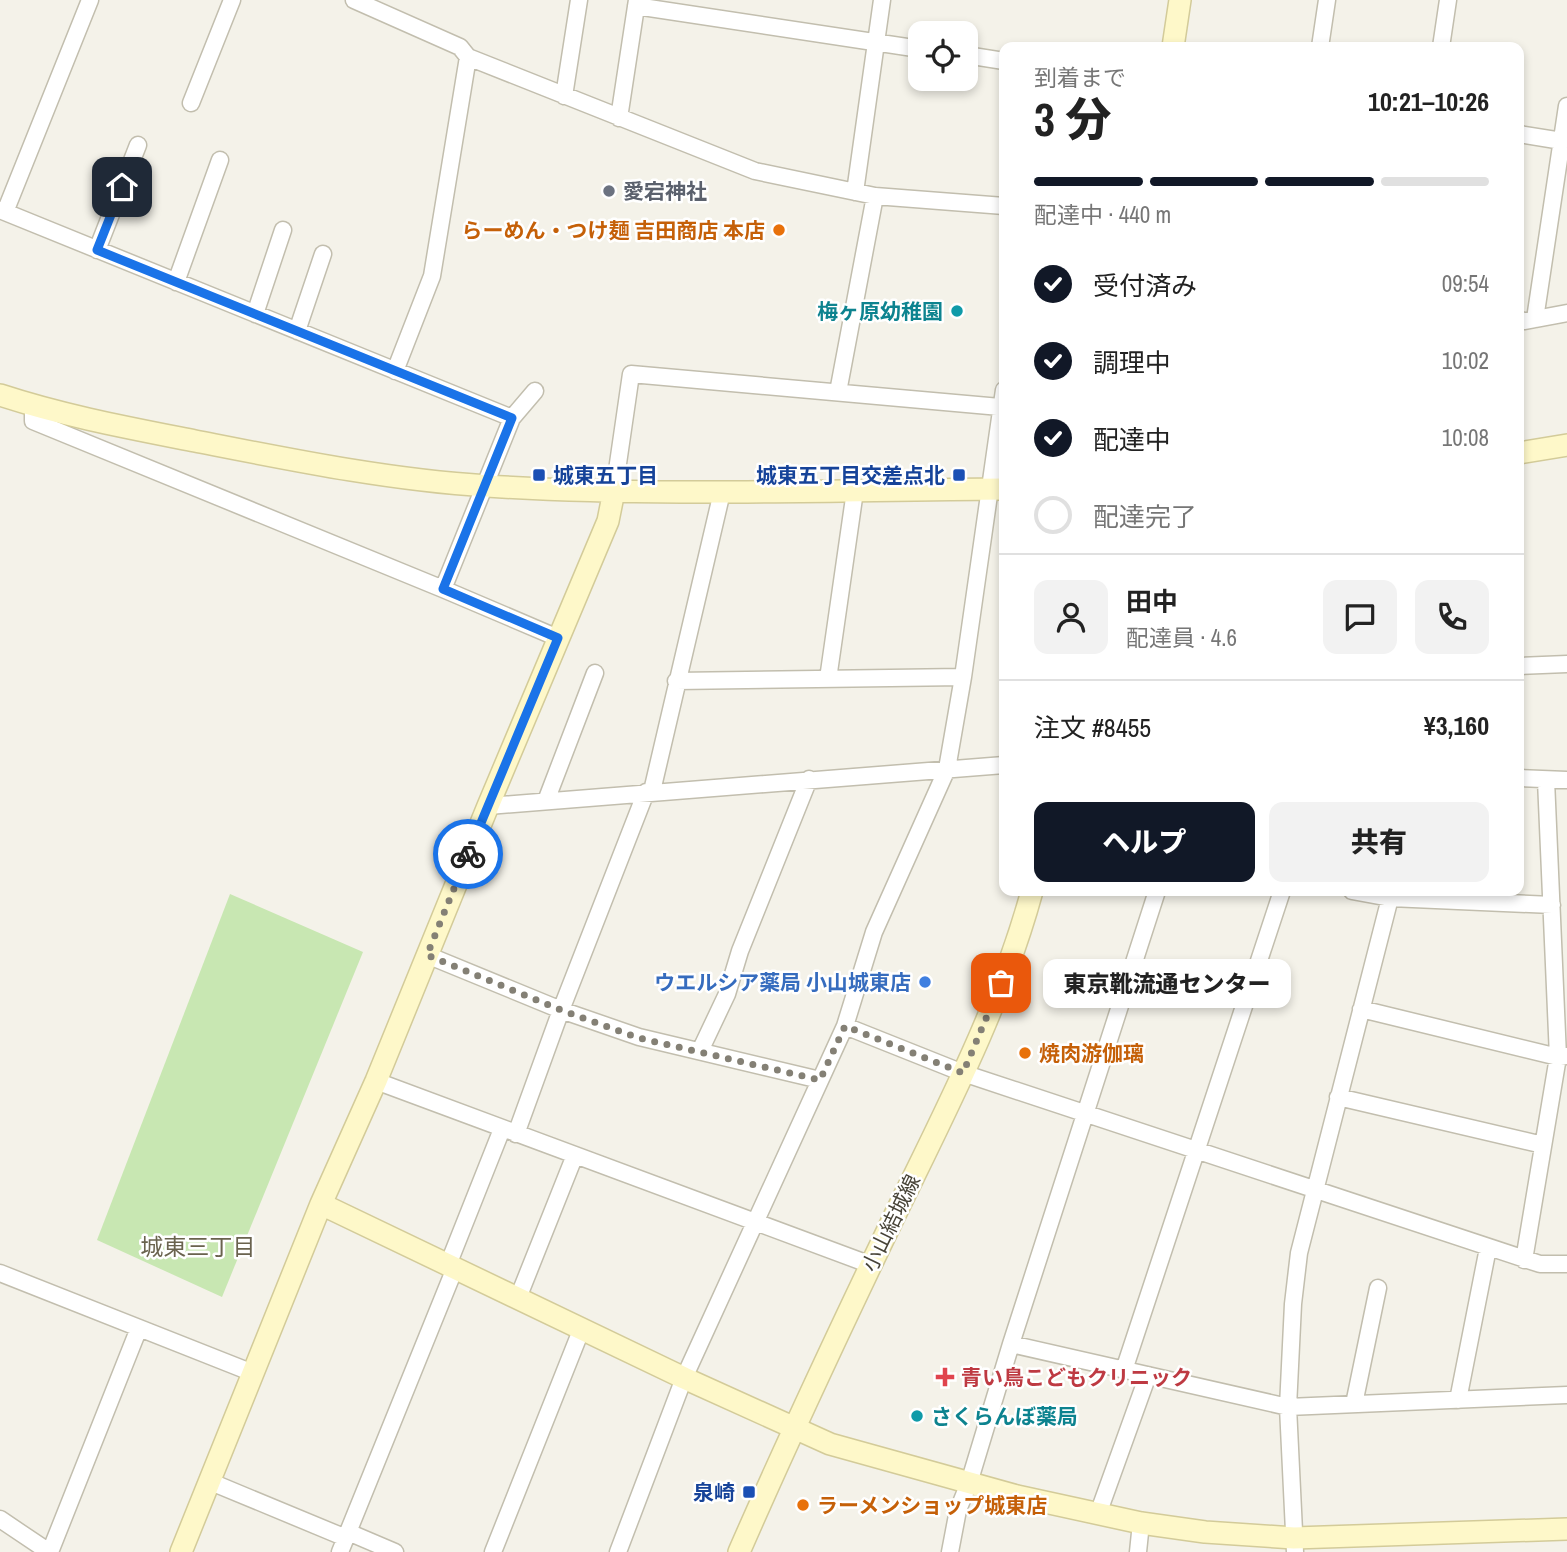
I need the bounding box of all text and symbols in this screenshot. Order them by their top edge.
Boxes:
map controls [908,21,978,91]
button: locate [908,21,978,91]
text: 到着まで [1034,62,1126,93]
text: 10:21–10:26 [1368,84,1489,119]
text: 3 分 [1034,88,1111,150]
pin [92,157,152,217]
icon: home [103,168,141,206]
place label: 愛宕神社 [623,177,707,206]
marker: 愛宕神社 [601,183,617,199]
text: 配達中 · 440 m [1034,199,1171,230]
place label: らーめん・つけ麺 吉田商店 本店 [461,216,765,245]
marker: らーめん・つけ麺 吉田商店 本店 [771,222,787,238]
icon: check [1034,265,1072,303]
text: 受付済み [1093,268,1197,303]
text: 09:54 [1442,268,1489,299]
place label: 梅ヶ原幼稚園 [817,297,943,326]
marker: 梅ヶ原幼稚園 [949,303,965,319]
icon: check [1034,342,1072,380]
text: 調理中 [1093,345,1171,380]
text: 10:02 [1442,345,1489,376]
icon: check [1034,419,1072,457]
text: 配達中 [1093,422,1171,457]
text: 10:08 [1442,422,1489,453]
place label: 城東五丁目 [553,461,658,490]
place label: 城東五丁目交差点北 [756,461,945,490]
marker: 城東五丁目 [531,467,547,483]
marker: 城東五丁目交差点北 [951,467,967,483]
text: 配達完了 [1093,499,1197,534]
button: person [1034,580,1108,654]
button: chat [1323,580,1397,654]
button: phone [1415,580,1489,654]
text: 田中 [1126,584,1178,619]
text: 配達員 · 4.6 [1126,622,1237,653]
text: ¥3,160 [1424,708,1489,743]
text: 注文 #8455 [1034,710,1151,745]
button: ヘルプ [1034,802,1255,882]
button: 共有 [1269,802,1489,882]
courier [433,819,503,889]
icon: bike [449,835,487,873]
pin [971,953,1031,1013]
callout: 東京靴流通センター [1043,958,1292,1007]
icon: bag [982,964,1020,1002]
place label: ウエルシア薬局 小山城東店 [654,968,911,997]
text: 東京靴流通センター [1064,968,1271,999]
marker: ウエルシア薬局 小山城東店 [917,974,933,990]
place label: 焼肉游伽璃 [1039,1039,1144,1068]
marker: 焼肉游伽璃 [1017,1045,1033,1061]
street label: 小山結城線 [855,1169,927,1277]
district label: 城東三丁目 [141,1231,256,1262]
place label: 青い鳥こどもクリニック [961,1363,1192,1392]
marker: 青い鳥こどもクリニック [935,1367,955,1387]
place label: さくらんぼ薬局 [931,1402,1078,1431]
marker: さくらんぼ薬局 [909,1408,925,1424]
place label: 泉崎 [693,1478,735,1507]
marker: 泉崎 [741,1484,757,1500]
place label: ラーメンショップ城東店 [817,1491,1047,1520]
marker: ラーメンショップ城東店 [795,1497,811,1513]

